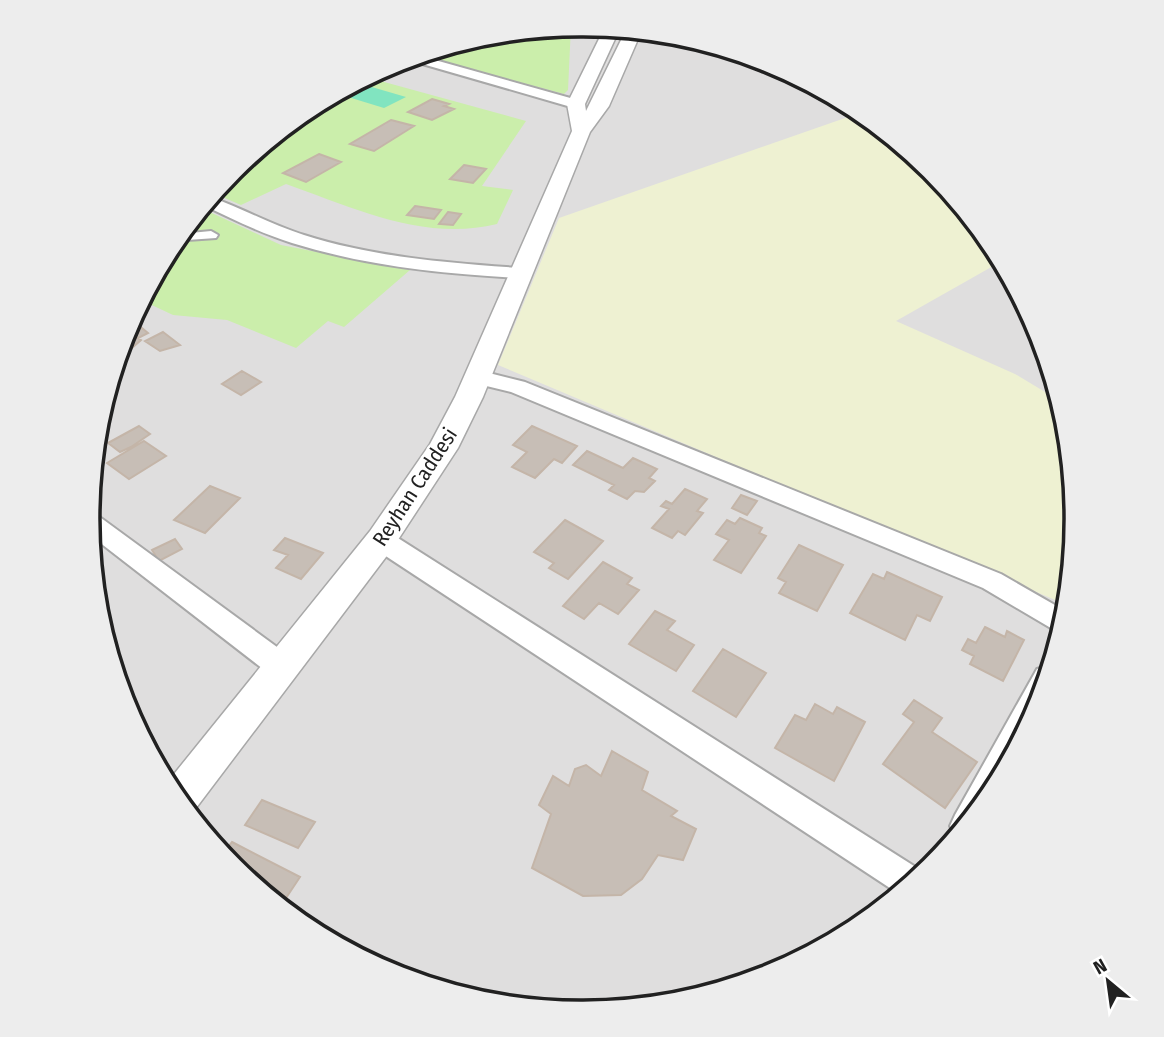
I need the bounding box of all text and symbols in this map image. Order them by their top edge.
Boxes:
street label: Reyhan Caddesi [367,423,463,551]
north arrow [1073,946,1143,1016]
text: N [1089,954,1111,979]

